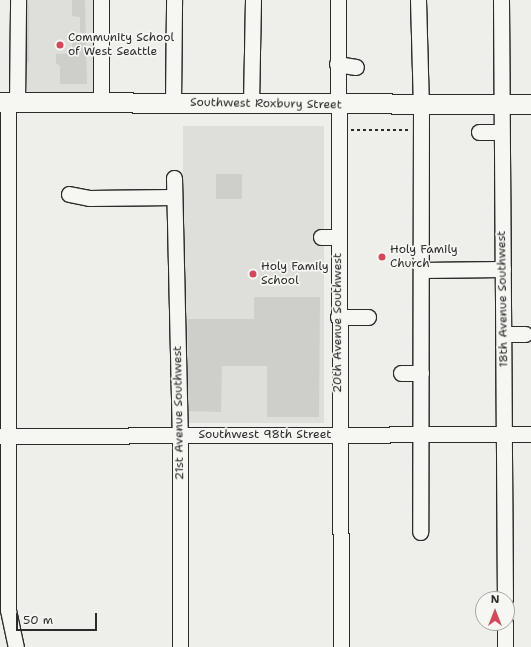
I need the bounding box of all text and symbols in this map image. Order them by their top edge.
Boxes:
place label: Community School of West Seattle [68,31,174,59]
marker: Community School of West Seattle [55,40,65,50]
street label: Southwest Roxbury Street [190,95,342,113]
street label: 18th Avenue Southwest [495,230,511,368]
place label: Holy Family Church [390,243,458,271]
marker: Holy Family Church [377,252,387,262]
street label: 20th Avenue Southwest [331,253,345,393]
place label: Holy Family School [261,260,329,288]
marker: Holy Family School [248,269,258,279]
street label: 21st Avenue Southwest [171,346,187,480]
street label: Southwest 98th Street [198,428,332,442]
north arrow [475,591,515,631]
text: N [491,592,499,607]
scale bar [18,605,99,631]
text: 50 m [23,612,53,628]

